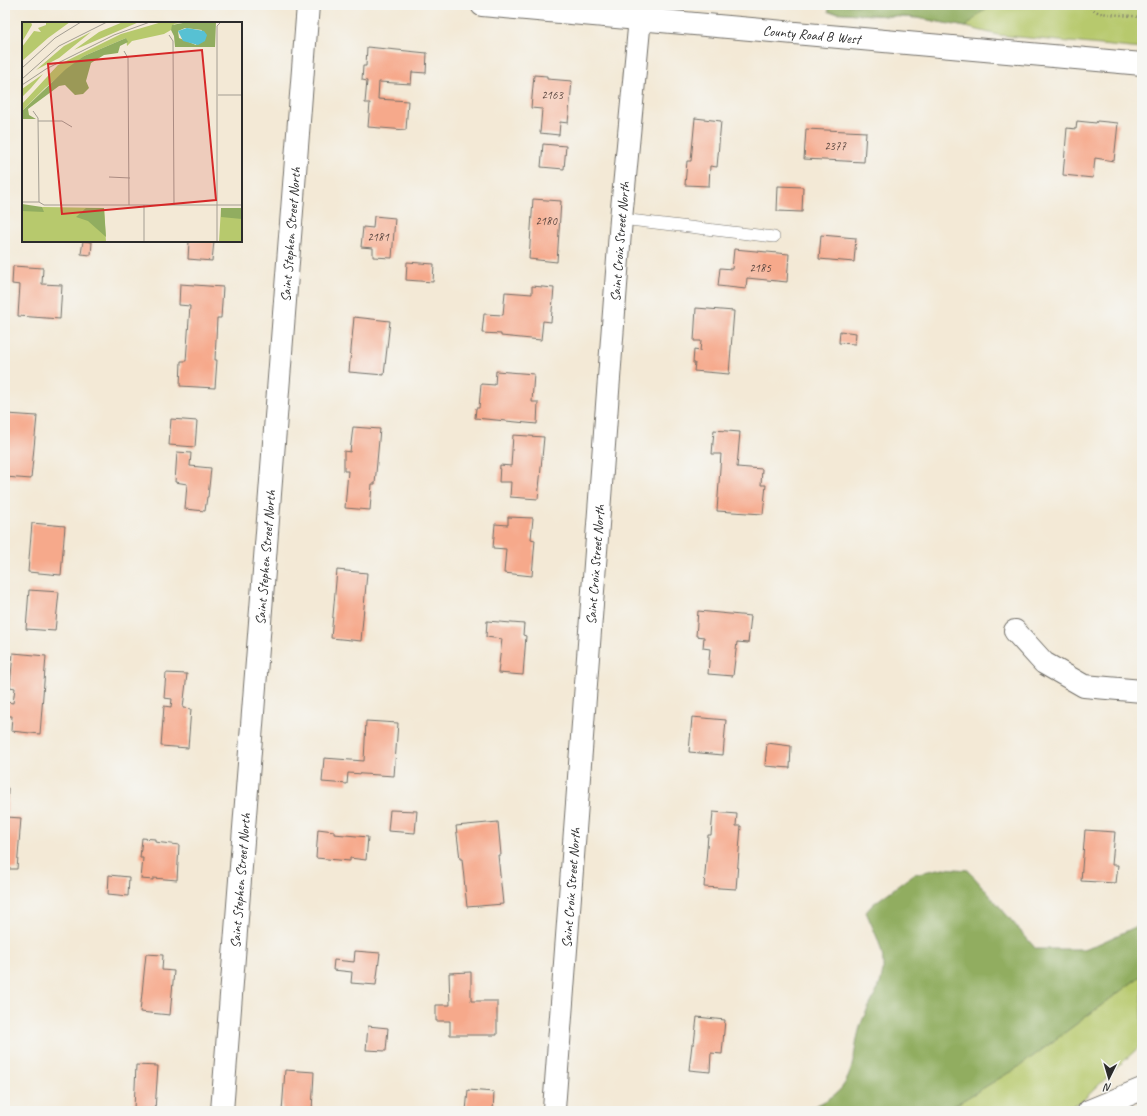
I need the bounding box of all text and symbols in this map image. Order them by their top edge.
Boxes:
inset map [22,22,242,242]
street label: County Road B West [762,22,864,48]
house number: 2163 [541,87,564,103]
house number: 2377 [824,138,846,154]
street label: Saint Stephen Street North [276,166,304,303]
street label: Saint Croix Street North [606,180,633,302]
house number: 2180 [535,213,558,229]
house number: 2181 [367,229,389,245]
house number: 2185 [749,260,771,276]
street label: Saint Stephen Street North [251,489,279,626]
street label: Saint Croix Street North [582,503,608,625]
street label: Saint Stephen Street North [226,812,254,949]
street label: Saint Croix Street North [558,826,584,948]
north arrow [1089,1058,1129,1098]
text: N [1102,1081,1112,1095]

